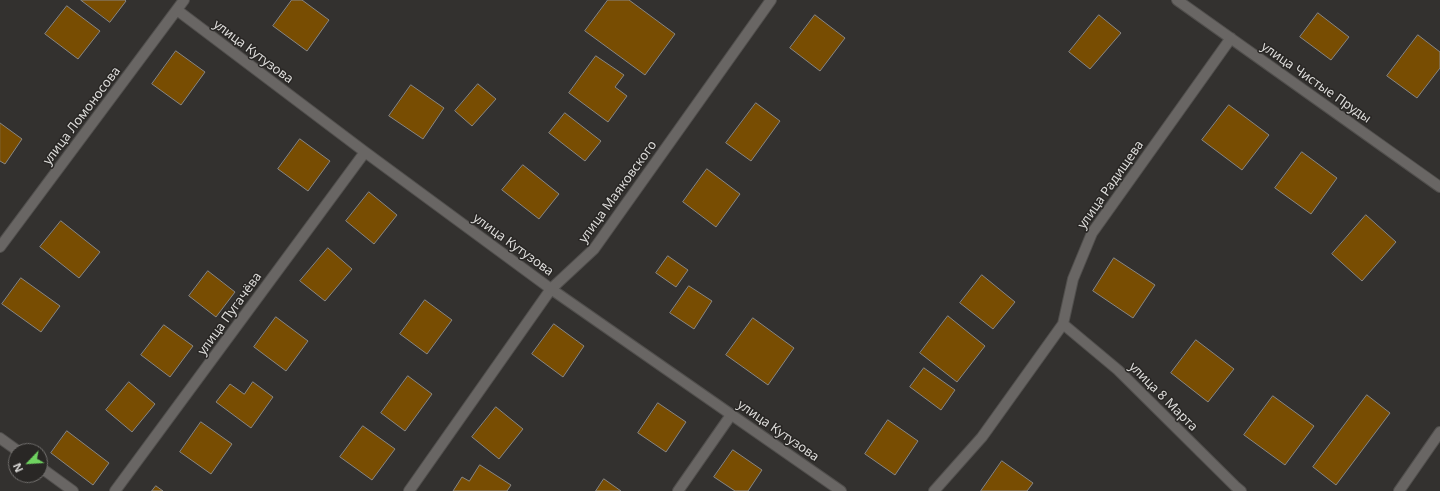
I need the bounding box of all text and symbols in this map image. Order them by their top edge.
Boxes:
street label: улица Кутузова [210,17,296,87]
street label: улица Чистые Пруды [1258,39,1374,127]
street label: улица Ломоносова [40,64,124,168]
street label: улица Маяковского [576,138,660,246]
street label: улица Радищева [1075,138,1147,232]
street label: улица Кутузова [470,210,556,280]
street label: улица Пугачёва [195,269,265,359]
street label: улица 8 Марта [1125,359,1201,435]
street label: улица Кутузова [734,397,822,465]
north arrow [8,443,48,483]
text: N [9,461,26,475]

